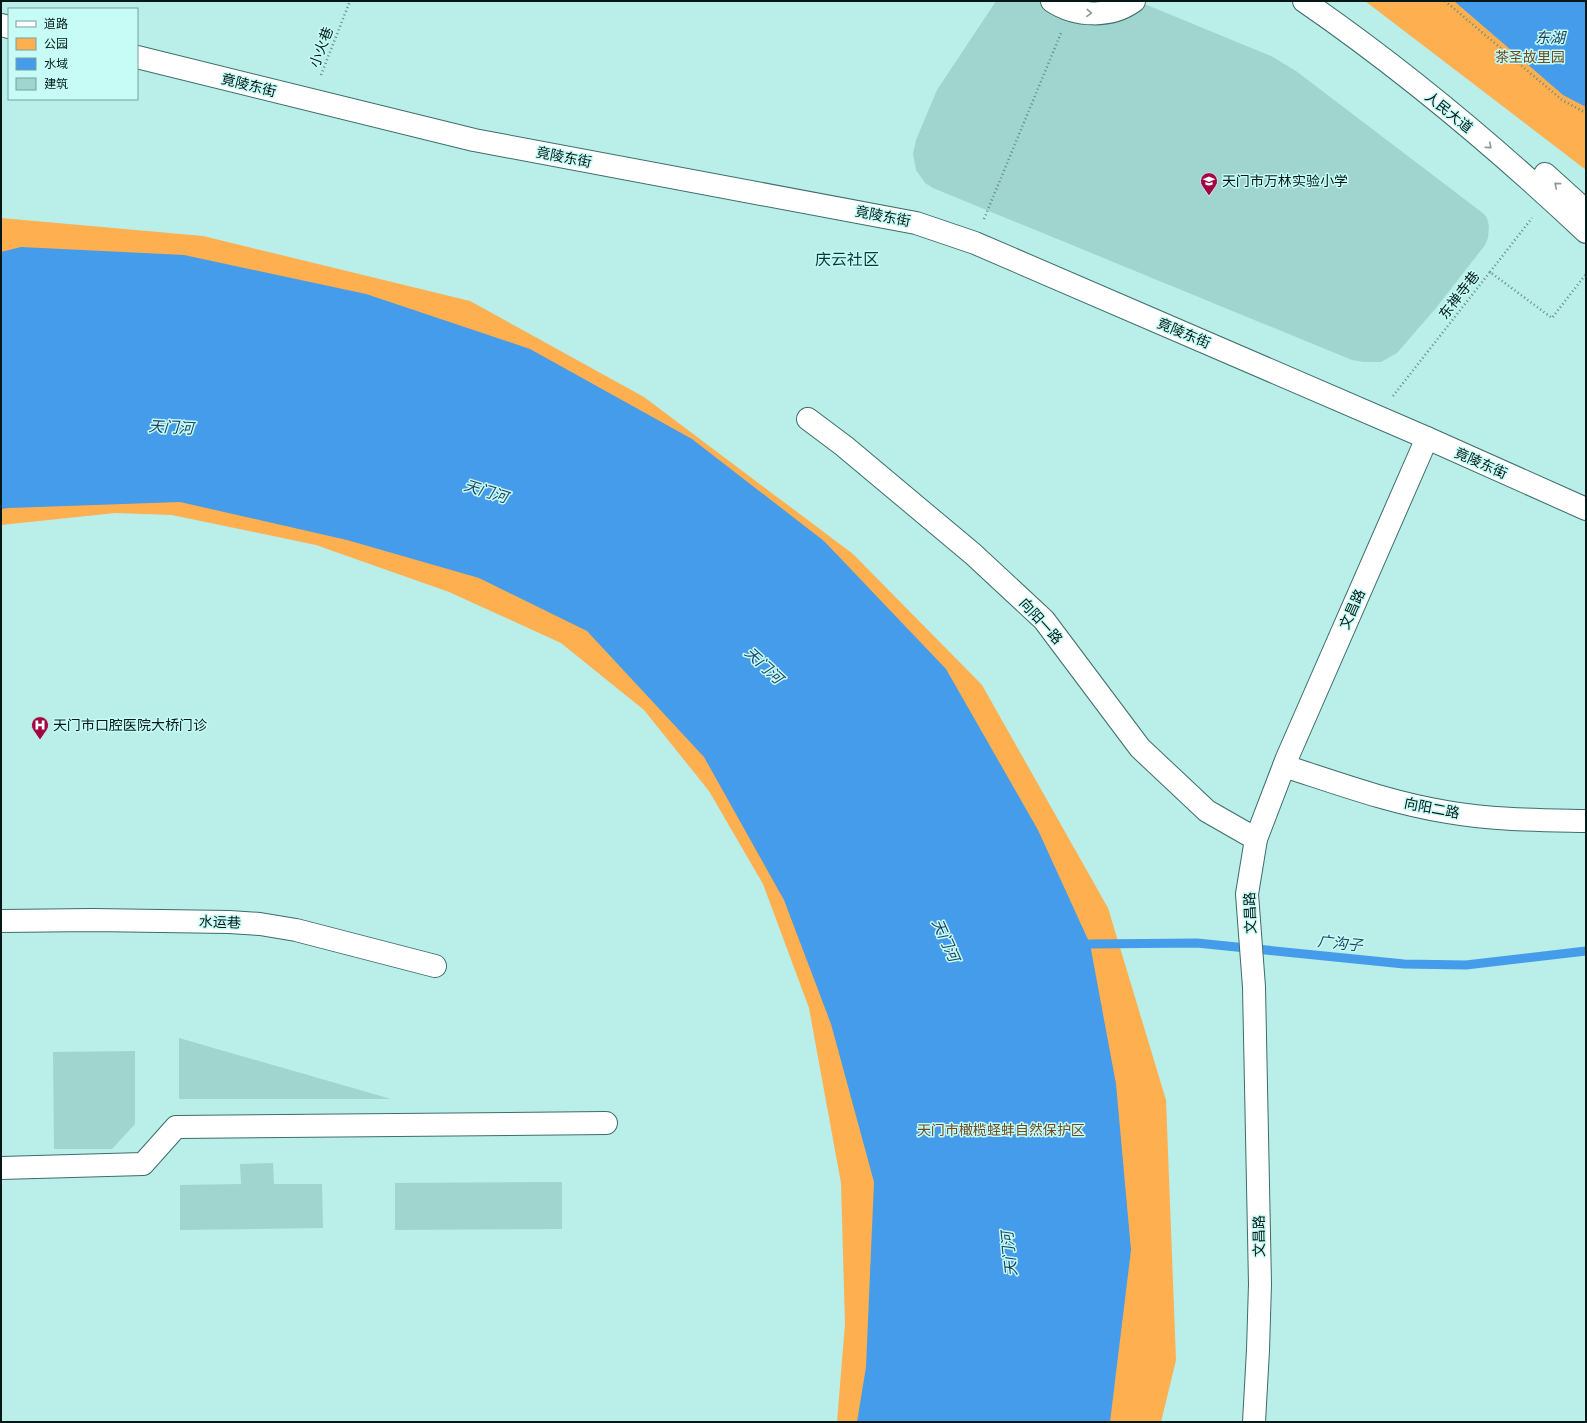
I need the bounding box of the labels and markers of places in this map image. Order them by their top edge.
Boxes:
school or university icon: 天门市万林实验小学 [1199,171,1219,196]
place label: 天门市万林实验小学 [1222,171,1348,191]
hospital icon: 天门市口腔医院大桥门诊 [30,715,50,740]
place label: 天门市口腔医院大桥门诊 [53,715,207,735]

